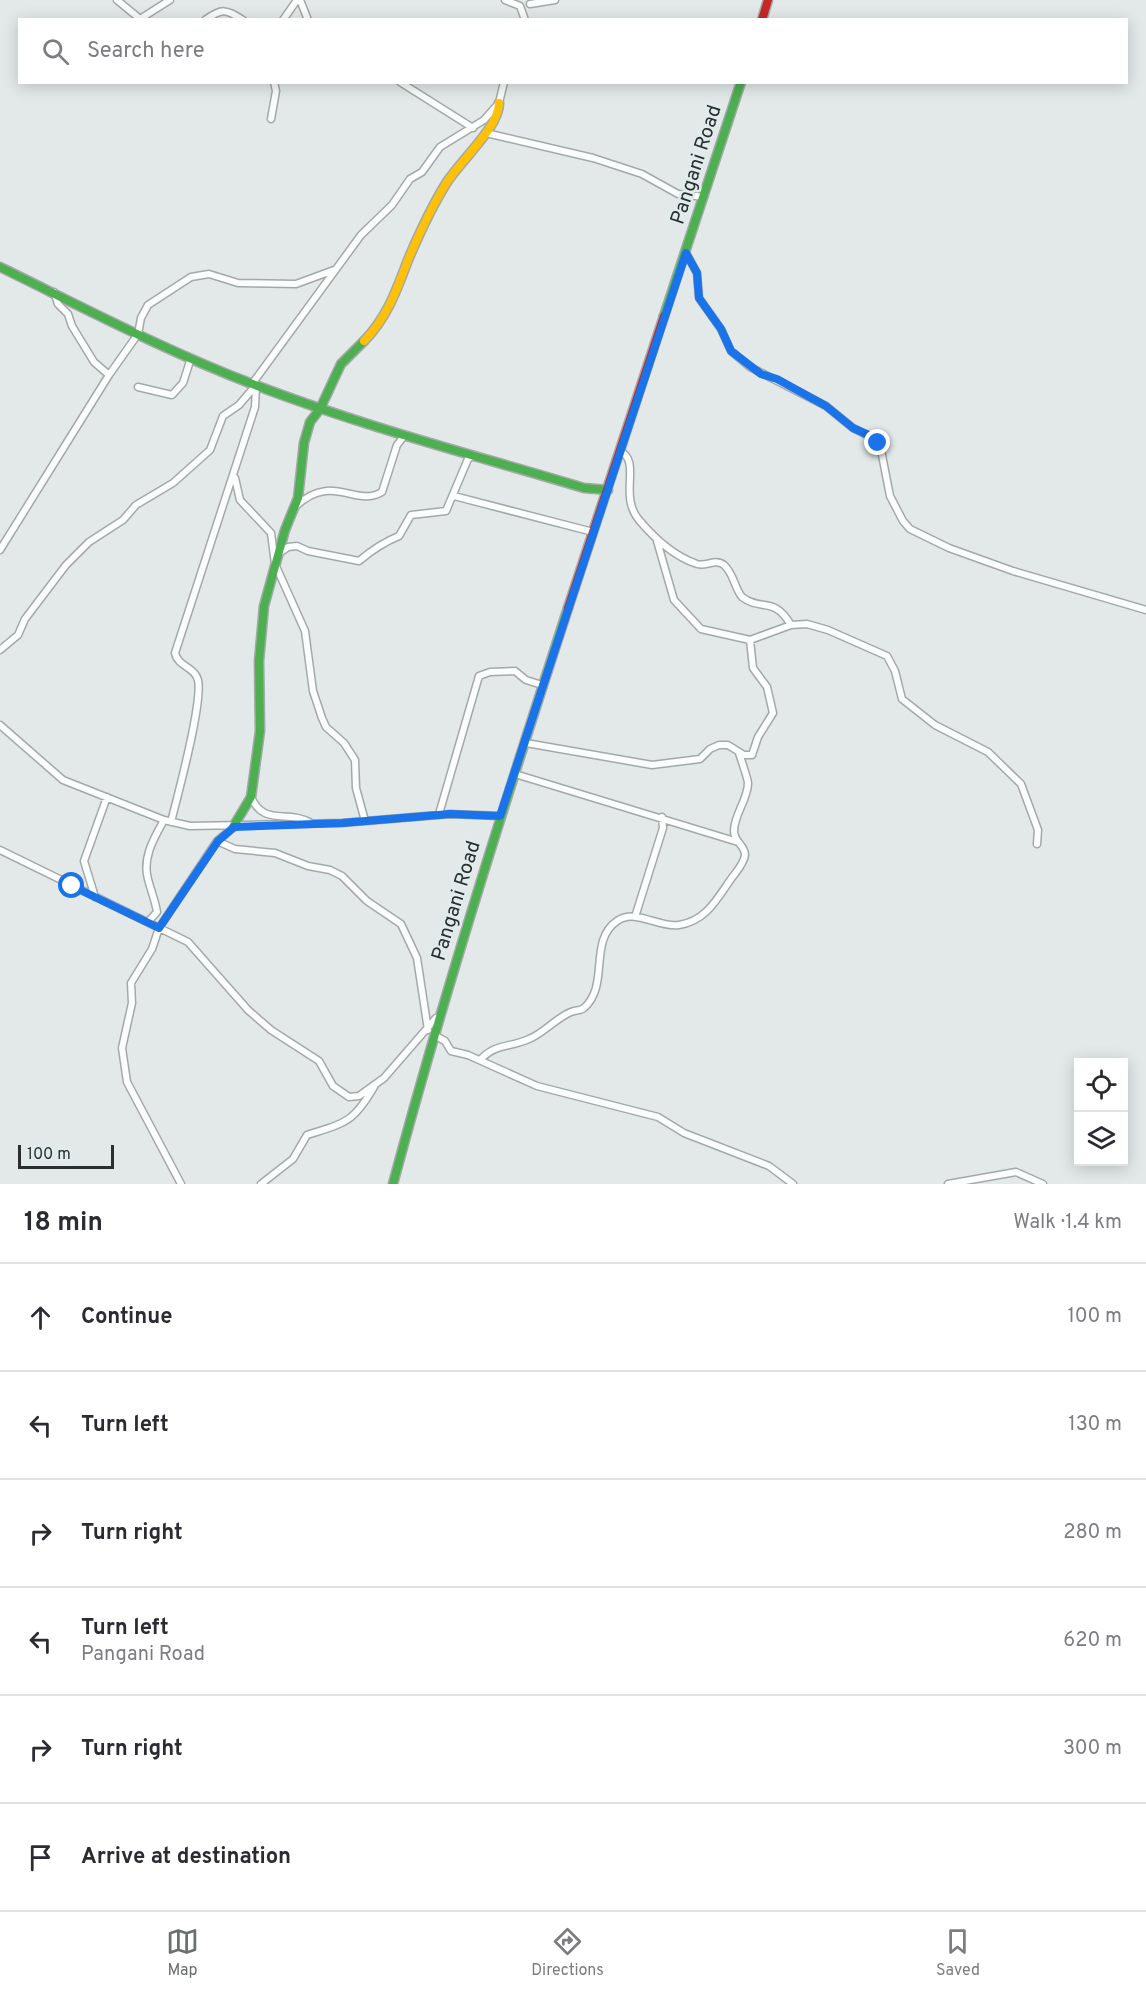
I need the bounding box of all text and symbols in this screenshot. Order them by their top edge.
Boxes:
search box [18,18,1128,84]
icon: search [39,35,72,68]
text: Search here [87,38,205,65]
street label: Pangani Road [665,102,729,228]
route end [864,429,890,455]
street label: Pangani Road [426,838,488,964]
route start [58,872,84,898]
map controls [1074,1058,1128,1166]
button: locate [1074,1058,1128,1112]
button: layers [1074,1112,1128,1166]
scale bar [18,1142,114,1170]
text: 100 m [27,1145,71,1165]
text: 18 min [24,1207,103,1240]
text: Walk · 1.4 km [1013,1210,1122,1236]
icon: ahead [24,1301,57,1334]
text: Continue [81,1304,172,1331]
text: 100 m [1067,1304,1122,1330]
icon: left [24,1409,57,1442]
text: Turn left [81,1412,169,1439]
text: 130 m [1068,1412,1122,1438]
icon: right [24,1517,57,1550]
text: Turn right [81,1520,183,1547]
text: 280 m [1063,1520,1122,1546]
text: Turn left [81,1615,169,1642]
icon: left [24,1625,57,1658]
text: 620 m [1063,1628,1122,1654]
text: Pangani Road [81,1642,205,1668]
icon: right [24,1733,57,1766]
text: Turn right [81,1736,183,1763]
text: 300 m [1063,1736,1122,1762]
icon: arrive [24,1841,57,1874]
text: Arrive at destination [81,1844,291,1871]
tab: Map [166,1925,199,1981]
tab: Directions [531,1925,604,1981]
tab: Saved [936,1925,980,1981]

